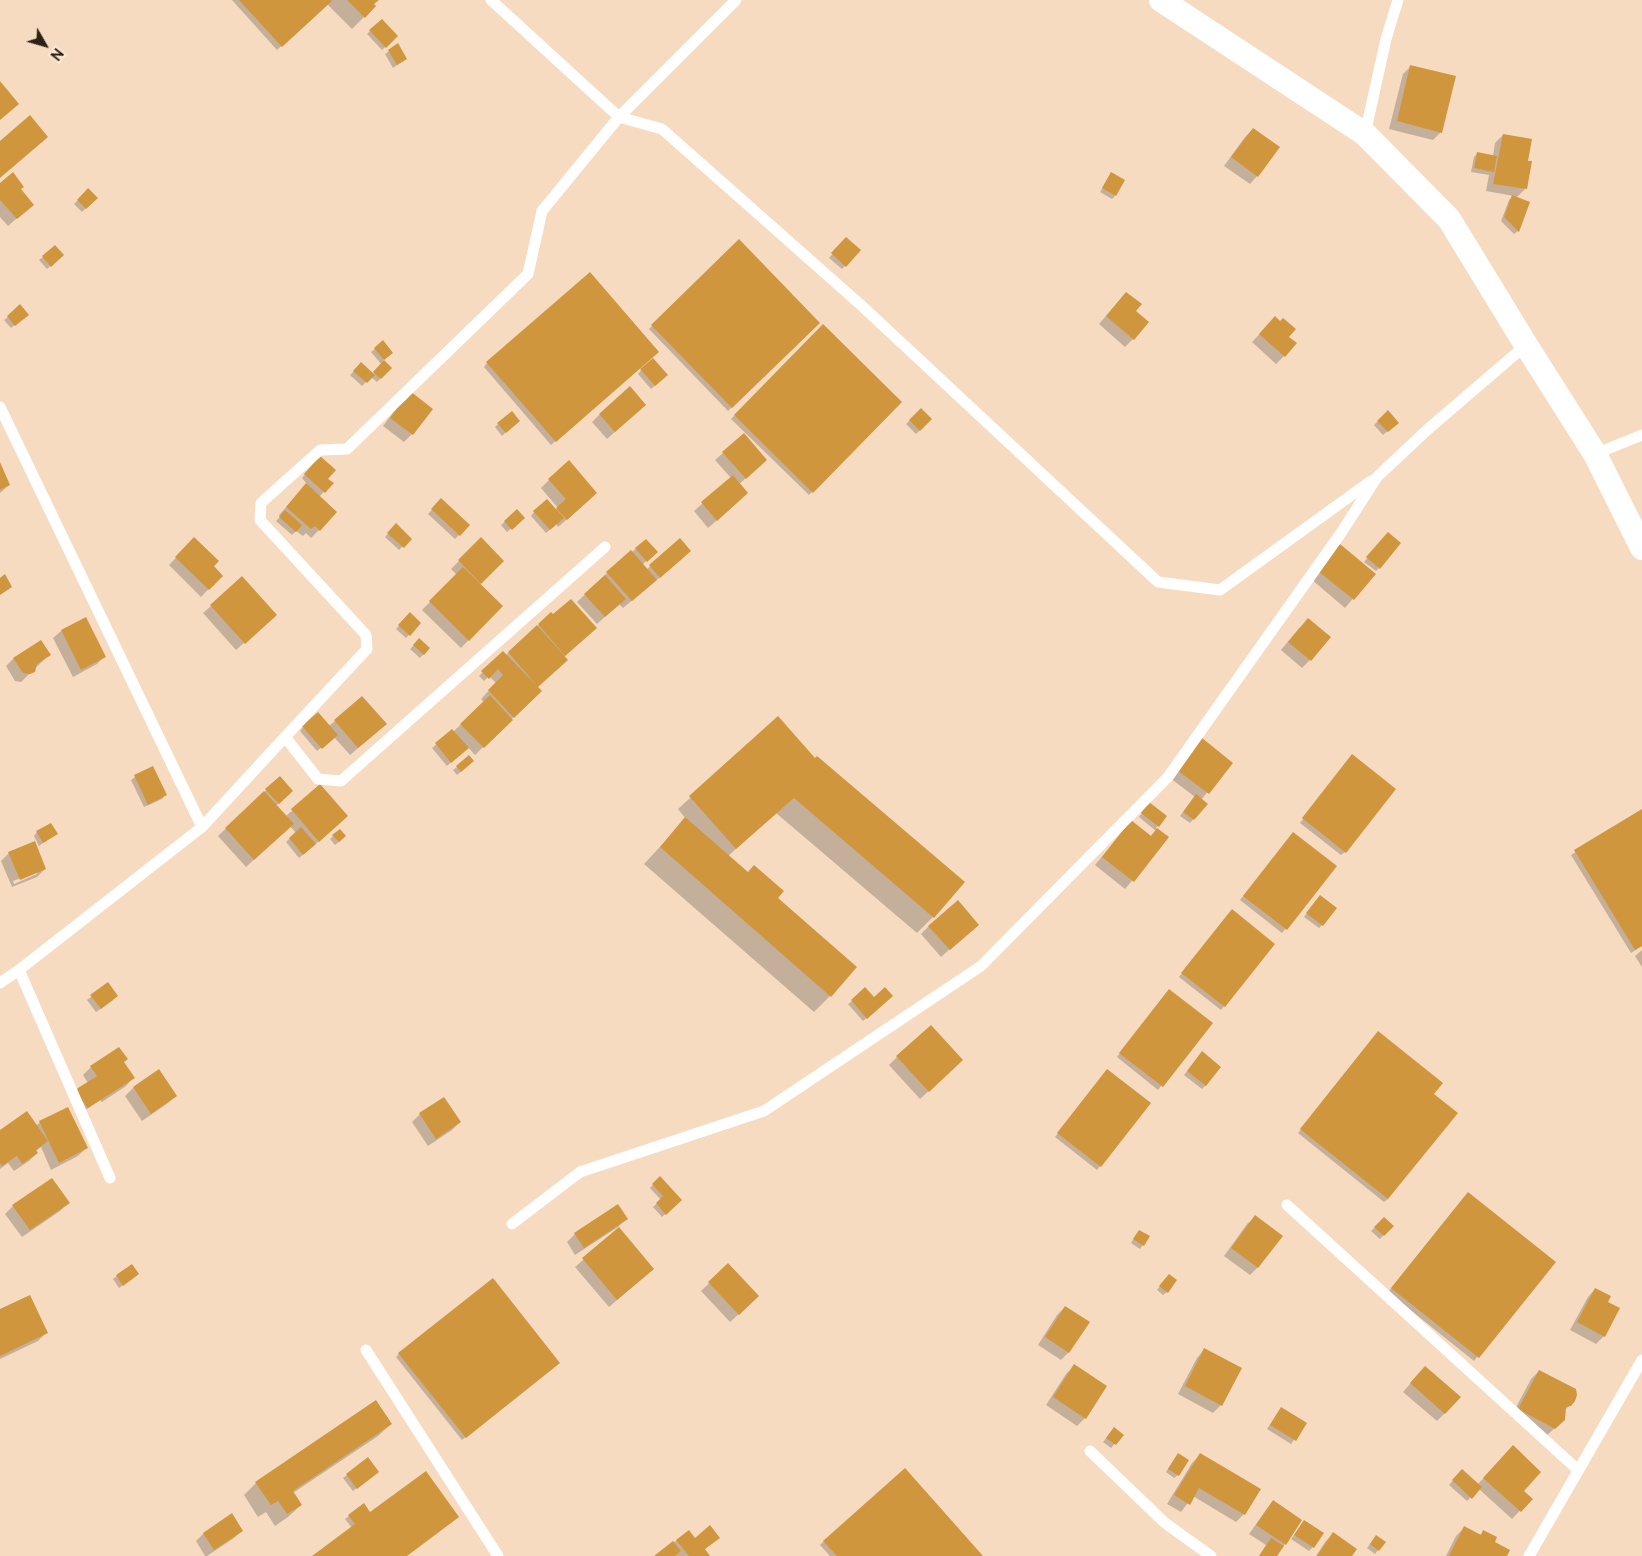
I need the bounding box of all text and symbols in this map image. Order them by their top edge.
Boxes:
north arrow [20,20,70,70]
text: N [47,45,66,63]

